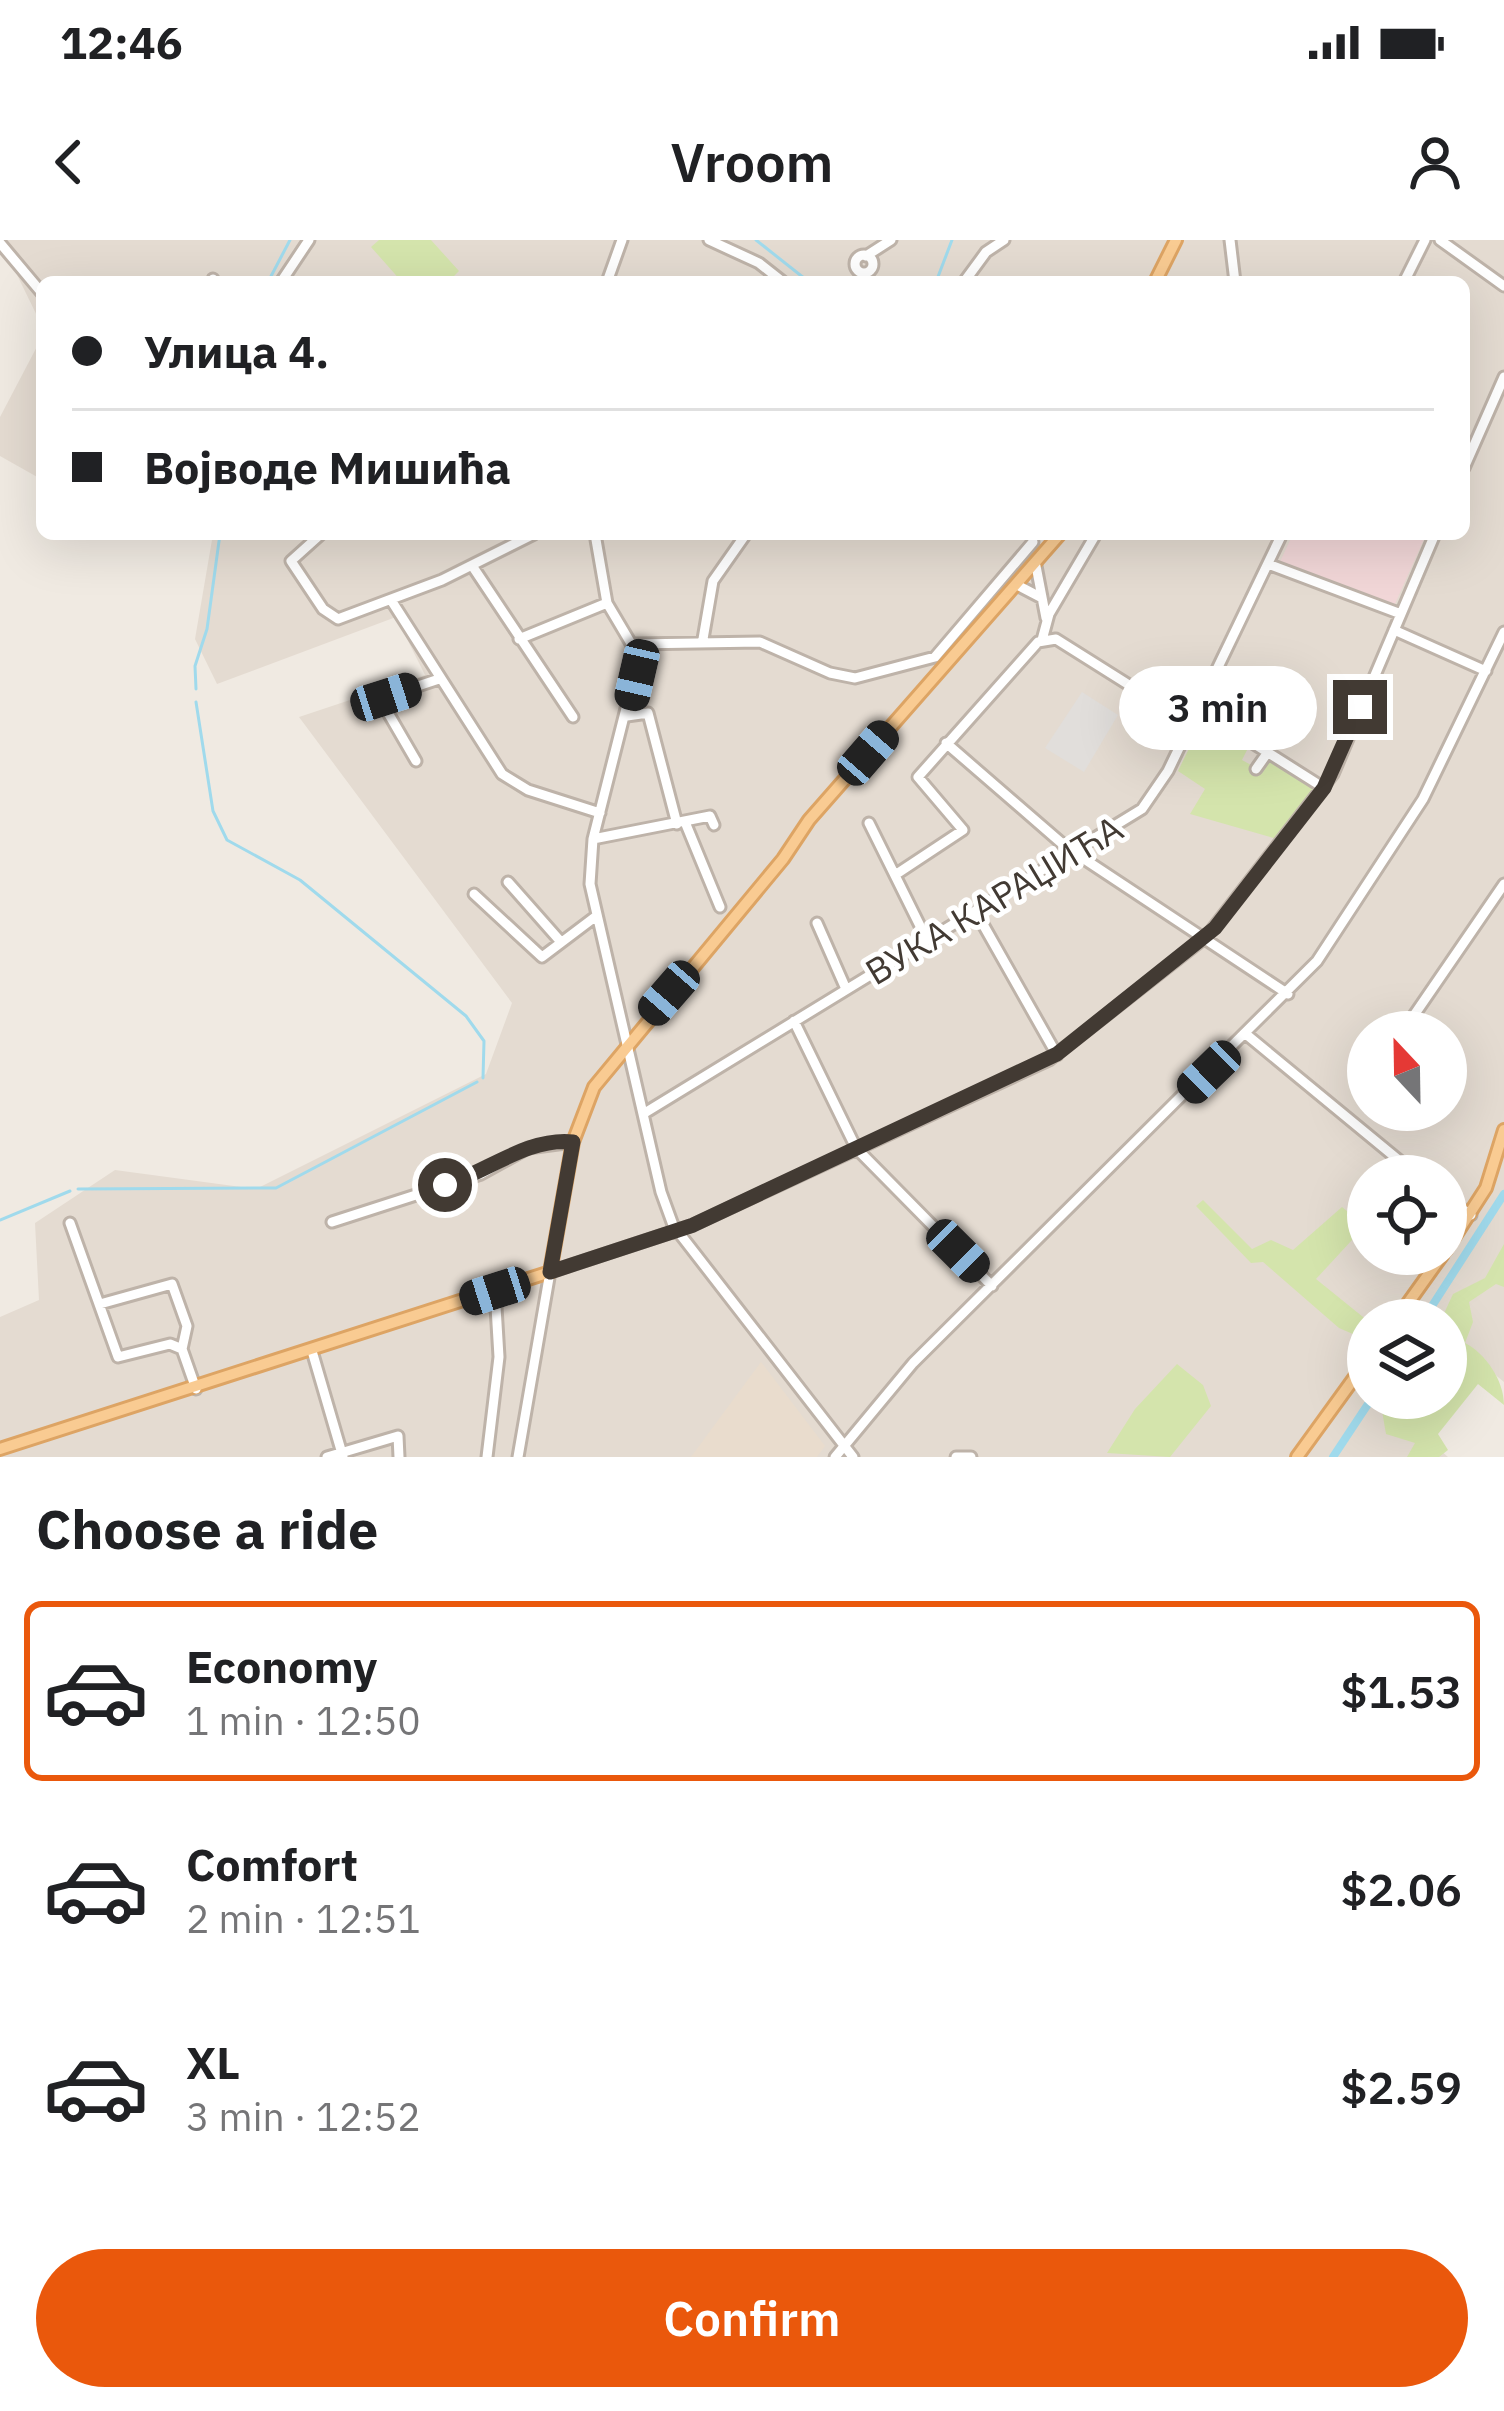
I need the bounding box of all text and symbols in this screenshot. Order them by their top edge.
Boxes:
text: 12:46 [60,13,183,71]
text: Vroom [670,127,834,197]
icon: back [36,129,102,195]
icon: person [1402,129,1468,195]
text: Улица 4. [144,322,329,380]
text: Војводе Мишића [144,438,511,496]
car [611,636,663,714]
callout: 3 min [1120,665,1318,749]
car [346,669,426,725]
route end [1333,680,1387,734]
text: 3 min [1168,682,1268,733]
car [831,714,905,792]
street label: ВУКА КАРАЏИЋА [856,804,1131,995]
car [632,954,706,1032]
north arrow [1347,1011,1467,1131]
map controls [1347,1011,1467,1419]
car [1171,1034,1247,1110]
button: locate [1347,1155,1467,1275]
route start [418,1158,472,1212]
car [920,1213,996,1289]
car [455,1263,535,1319]
button: layers [1347,1299,1467,1419]
text: Choose a ride [36,1494,378,1564]
icon: car [42,1637,150,1745]
text: Economy [186,1637,377,1695]
text: $1.53 [1341,1662,1462,1720]
text: 1 min · 12:50 [186,1695,421,1746]
icon: car [42,1835,150,1943]
text: Comfort [186,1835,358,1893]
text: $2.06 [1341,1860,1462,1918]
text: 2 min · 12:51 [186,1893,421,1944]
icon: car [42,2033,150,2141]
text: XL [186,2033,240,2091]
text: $2.59 [1341,2058,1462,2116]
text: 3 min · 12:52 [186,2091,421,2142]
button: Confirm [36,2249,1468,2387]

